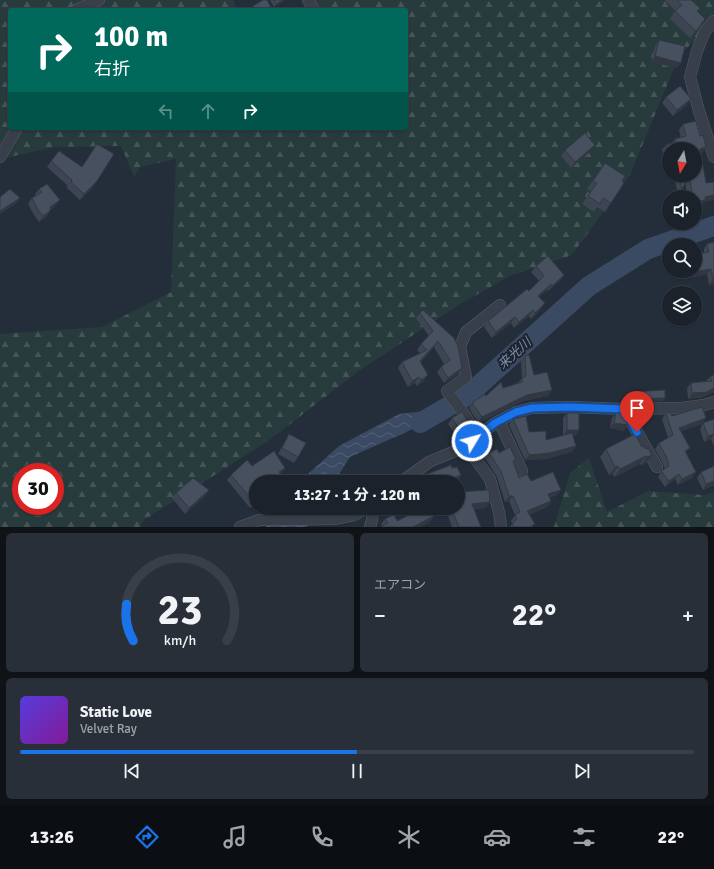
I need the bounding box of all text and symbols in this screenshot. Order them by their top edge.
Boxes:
text: 100 m [94,20,168,54]
icon: right [28,24,80,76]
text: 右折 [94,58,130,80]
icon: left [155,100,177,122]
icon: ahead [197,100,219,122]
icon: right [239,100,261,122]
north arrow [662,142,702,182]
map controls [662,142,702,326]
button: sound [662,190,702,230]
button: search [662,238,702,278]
button: layers [662,286,702,326]
water label: 来光川 [495,333,536,373]
pin [620,391,654,432]
icon: arrive [626,397,648,419]
position arrow [451,420,493,462]
speed limit sign: 30 [12,463,64,515]
text: 13:27 · 1 分 · 120 m [294,486,420,504]
text: エアコン [374,577,426,593]
text: 23 [158,584,202,635]
text: 22° [512,597,556,634]
text: − [374,602,386,629]
text: + [682,602,694,629]
text: km/h [164,631,196,648]
text: Static Love [80,703,152,721]
text: Velvet Ray [80,721,137,737]
icon: previous [121,760,143,782]
icon: pause [346,760,368,782]
icon: next [571,760,593,782]
icon: directions [133,823,161,851]
icon: music [221,823,249,851]
icon: phone [308,823,336,851]
icon: climate [395,823,423,851]
icon: car [483,823,511,851]
icon: filters [570,823,598,851]
text: 13:26 [30,826,74,848]
text: 22° [658,826,684,848]

